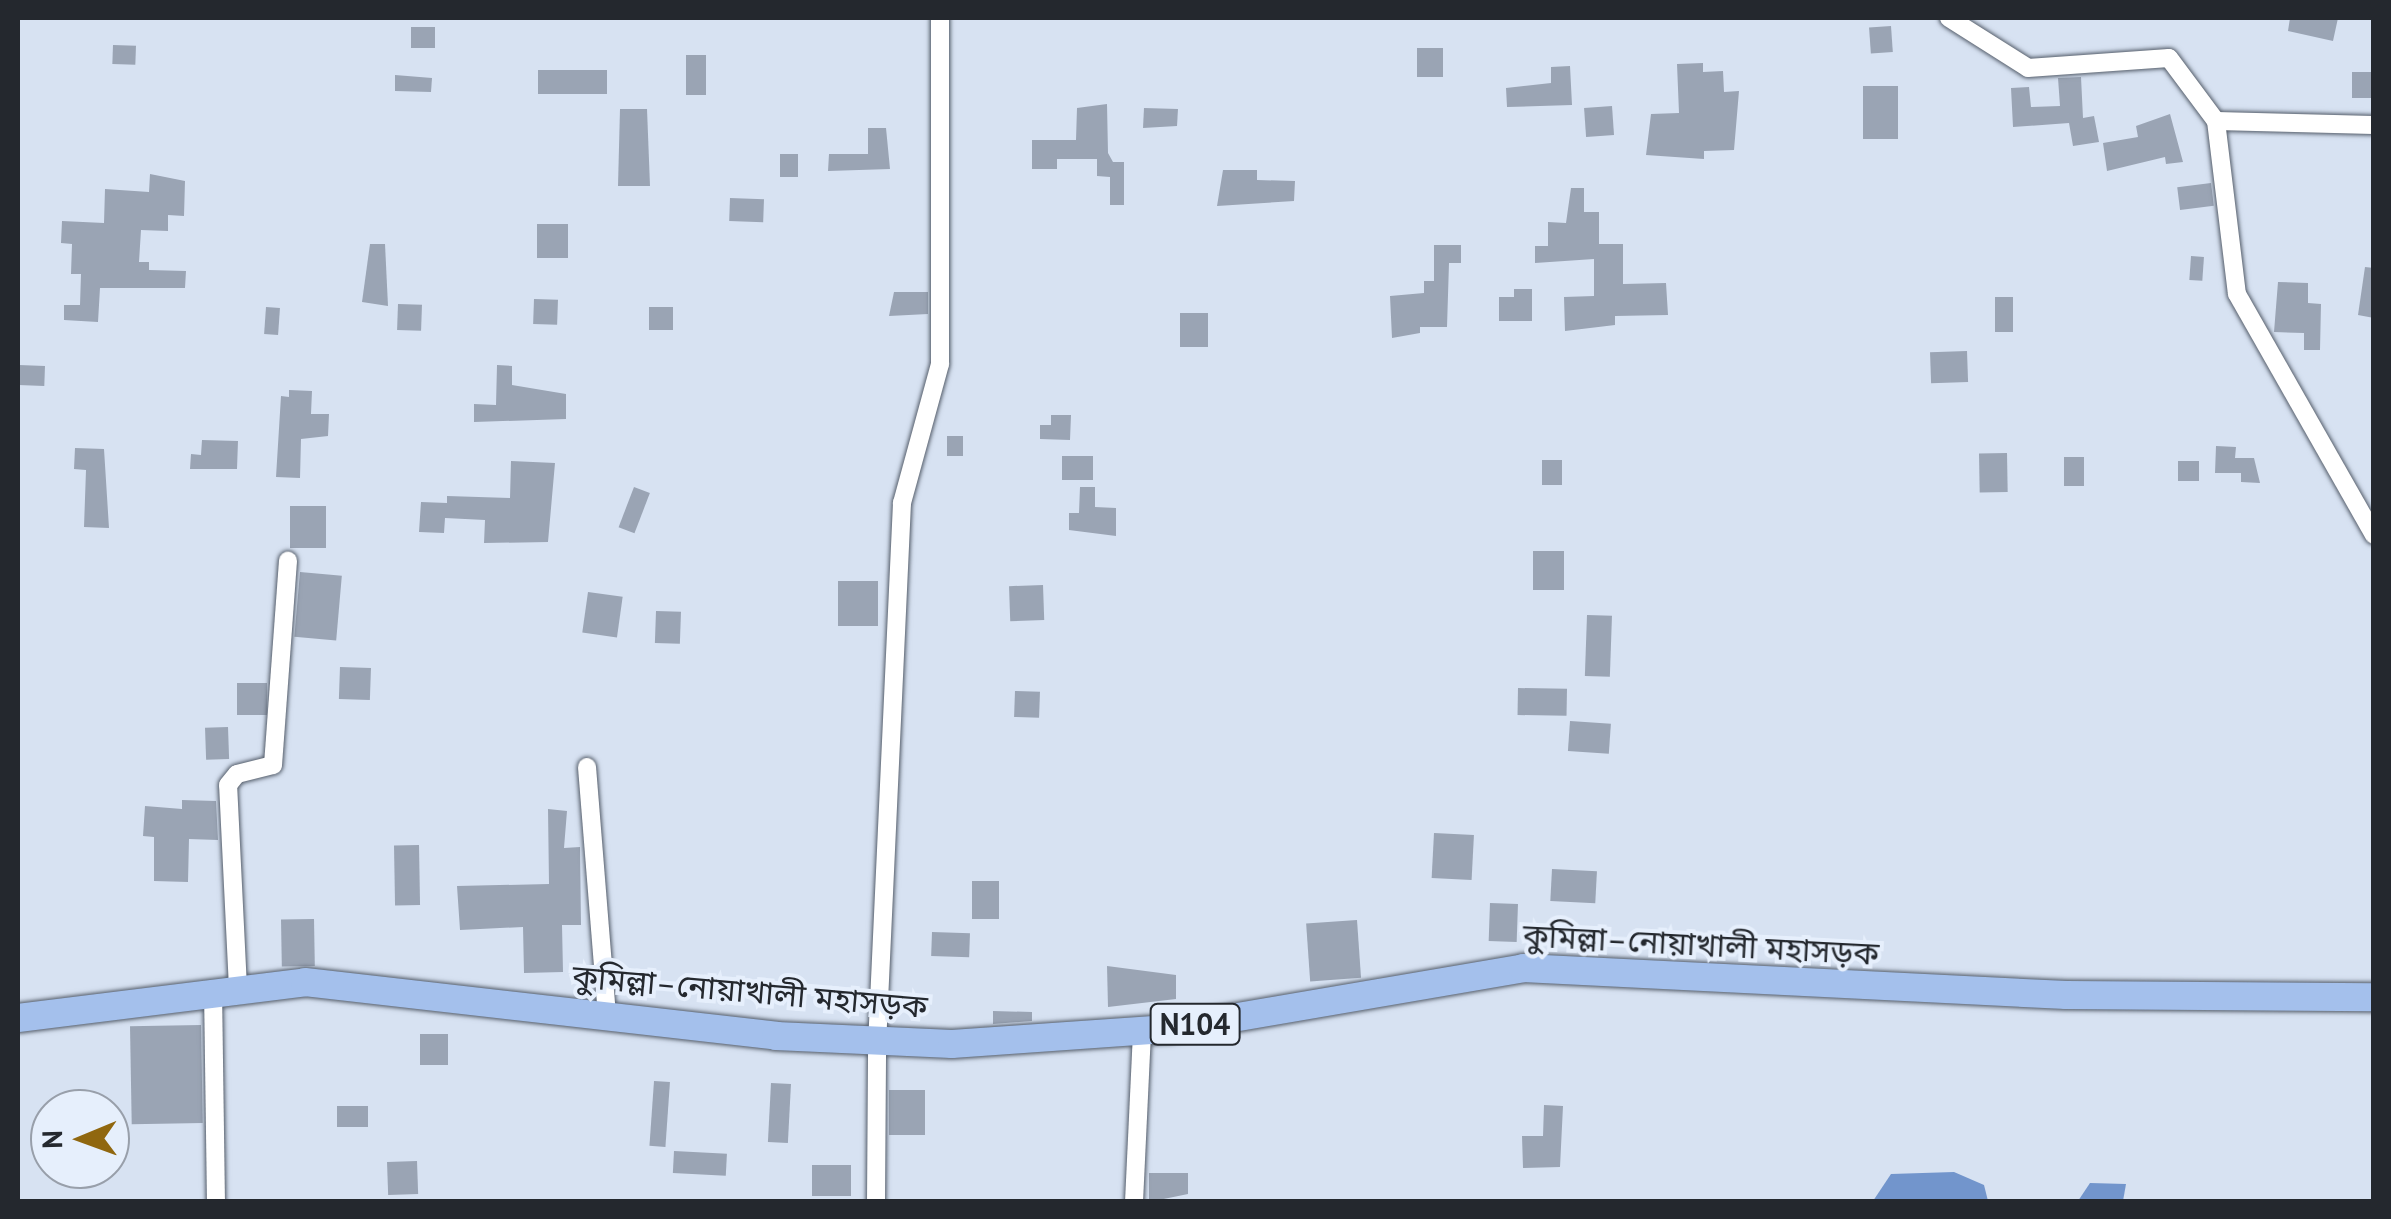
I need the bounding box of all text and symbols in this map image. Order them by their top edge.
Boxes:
street label: কুমিল্লা–নোয়াখালী মহাসড়ক [1522,915,1880,973]
street label: কুমিল্লা–নোয়াখালী মহাসড়ক [571,956,929,1026]
road number: N104 [1148,999,1242,1049]
north arrow [30,1089,130,1189]
text: N [33,1130,70,1149]

